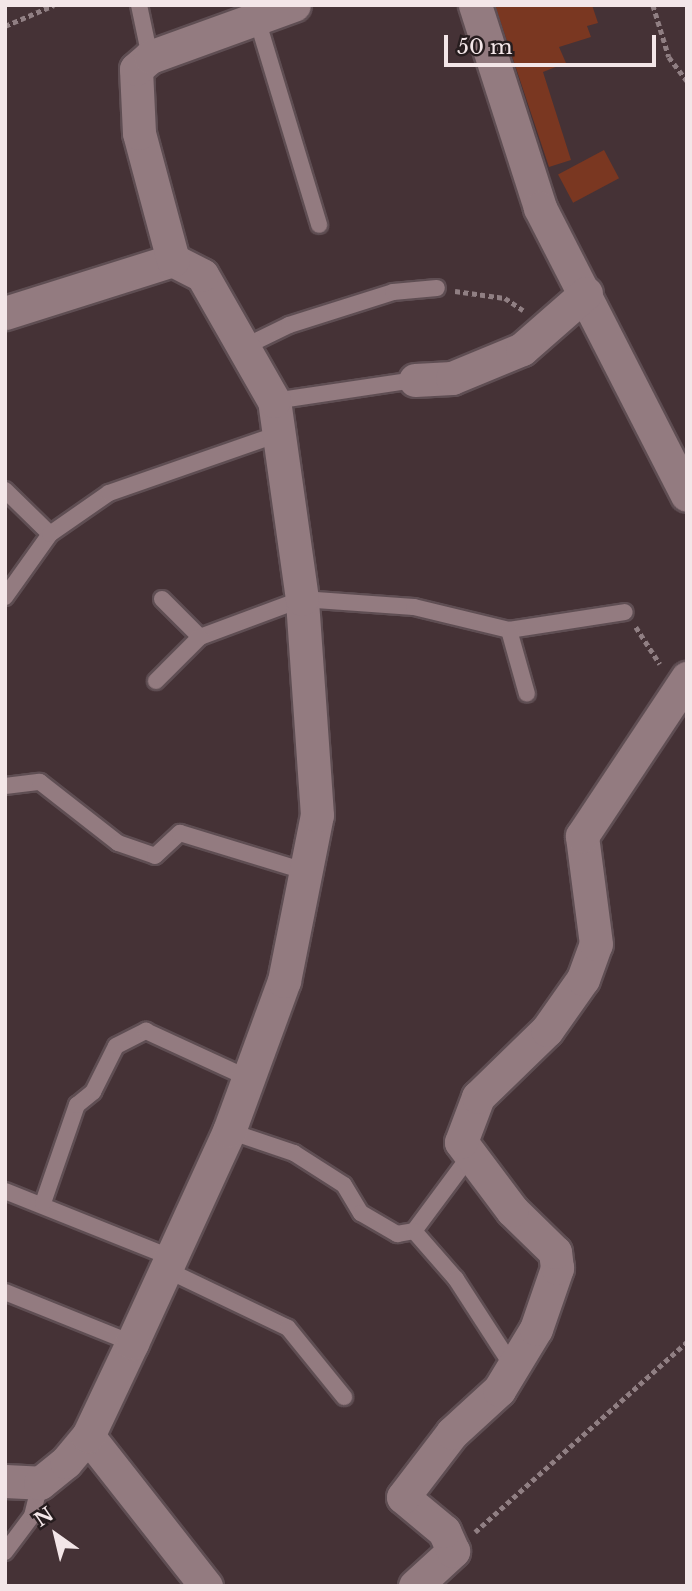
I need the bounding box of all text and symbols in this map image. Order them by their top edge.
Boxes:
scale bar [447,21,659,65]
text: 50 m [457,34,512,60]
north arrow [21,1500,91,1570]
text: N [30,1503,58,1532]

